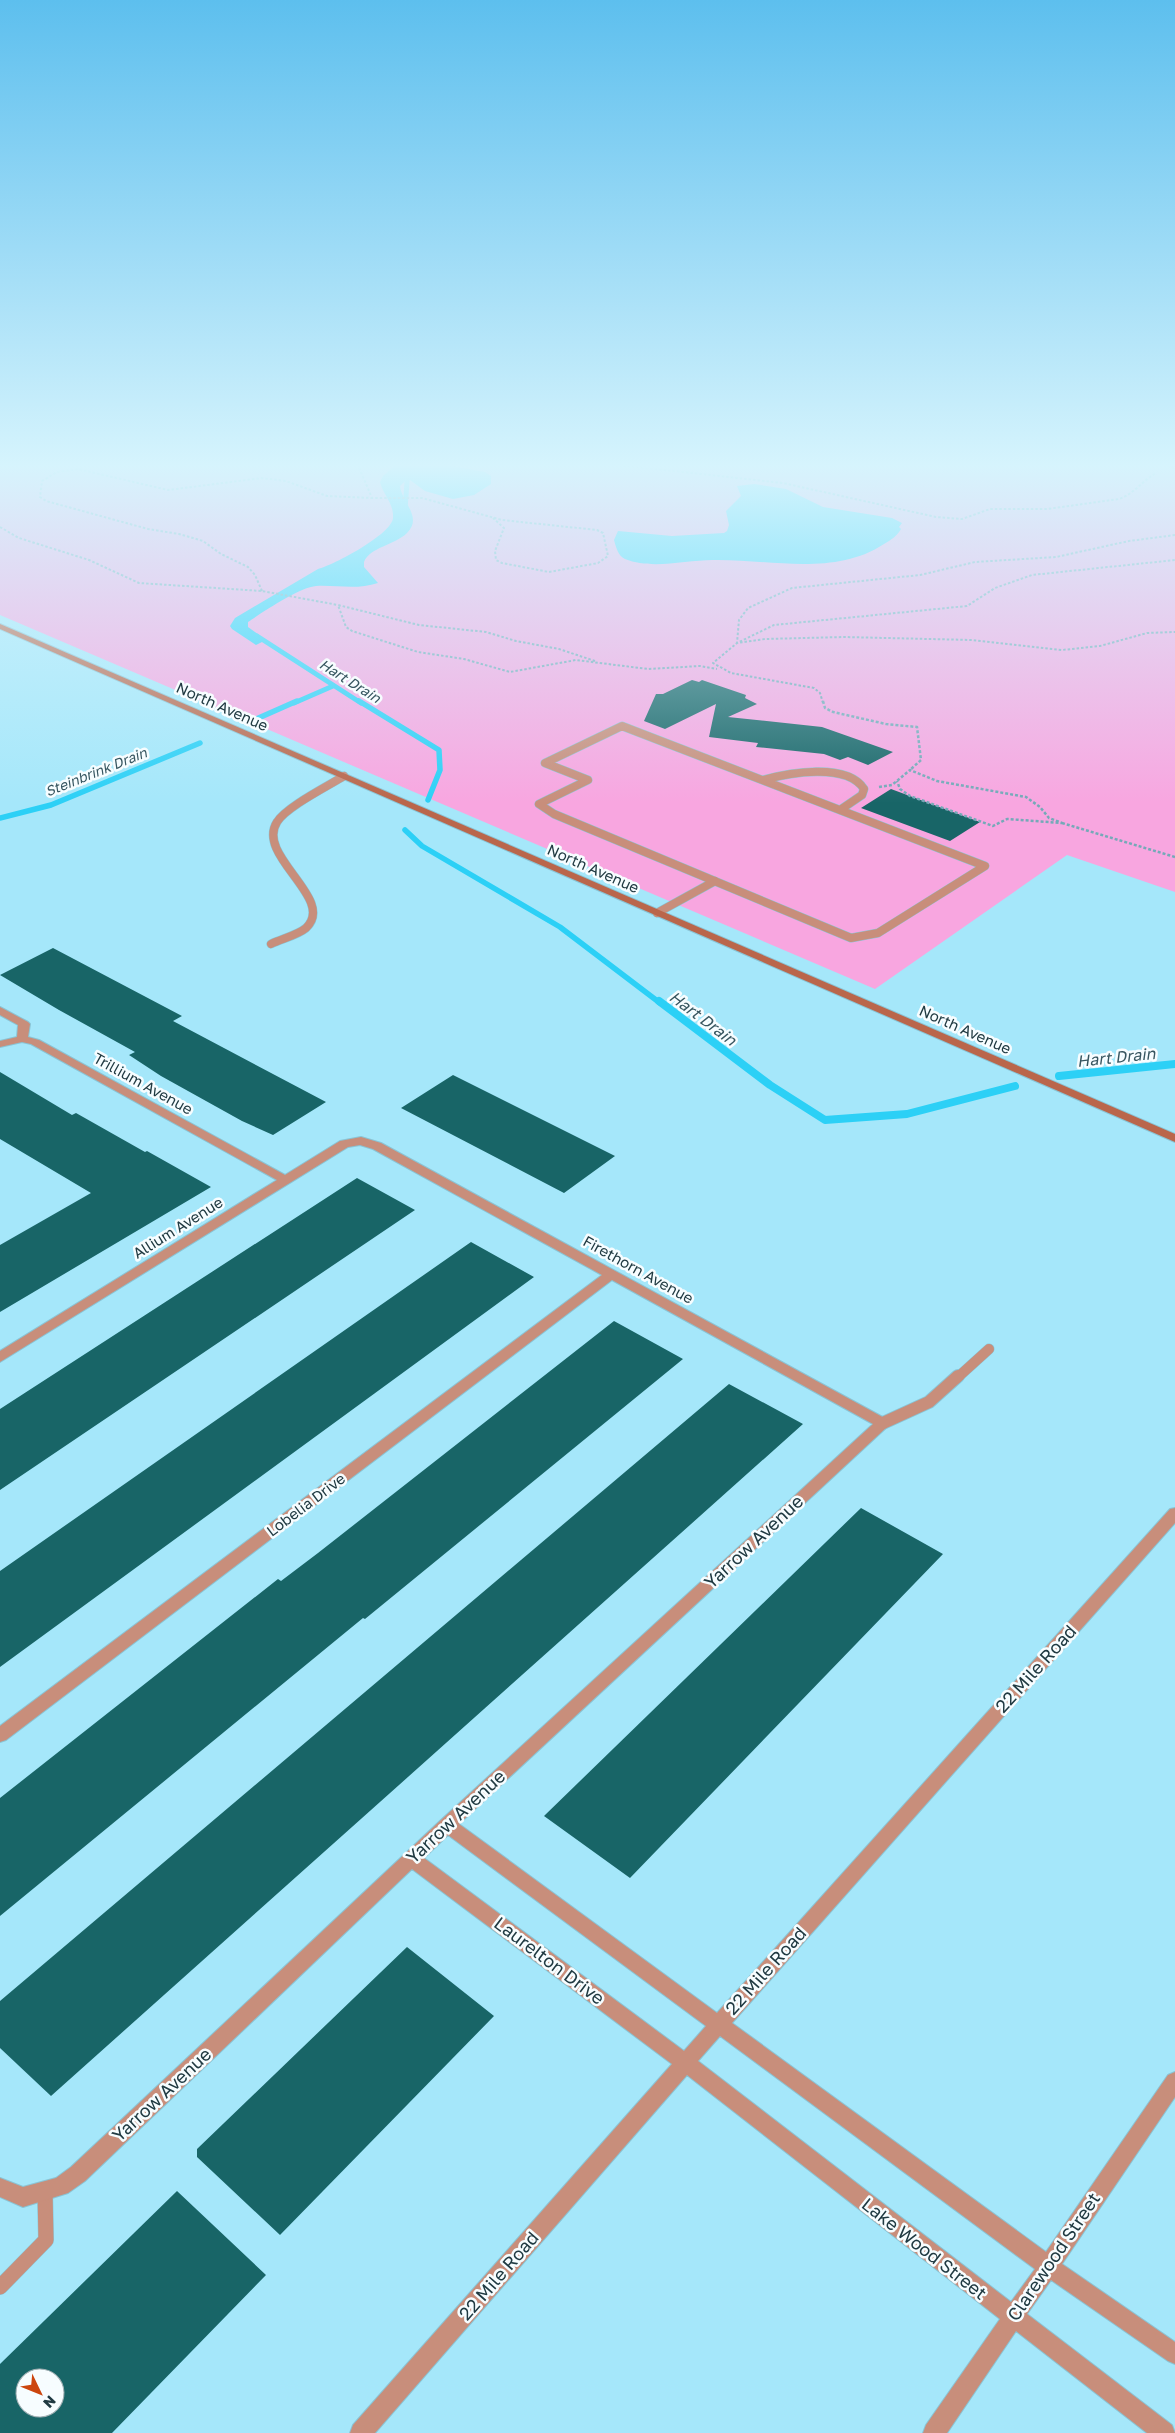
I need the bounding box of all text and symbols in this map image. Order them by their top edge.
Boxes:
water label: Hart Drain [317,655,385,707]
street label: North Avenue [174,678,271,734]
water label: Steinbrink Drain [43,743,150,800]
street label: North Avenue [545,840,642,896]
water label: Hart Drain [666,986,741,1050]
street label: North Avenue [917,1001,1014,1057]
water label: Hart Drain [1076,1043,1157,1071]
street label: Trillium Avenue [91,1048,196,1118]
street label: Allium Avenue [129,1192,226,1262]
street label: Firethorn Avenue [580,1231,697,1307]
street label: Lobelia Drive [263,1469,348,1540]
street label: Yarrow Avenue [699,1490,807,1593]
street label: 22 Mile Road [990,1620,1080,1717]
street label: Yarrow Avenue [401,1765,509,1868]
street label: Laurelton Drive [490,1912,609,2009]
street label: 22 Mile Road [720,1922,810,2019]
street label: Yarrow Avenue [107,2043,215,2146]
street label: Clarewood Street [1002,2188,1104,2325]
street label: Lake Wood Street [858,2193,991,2304]
street label: 22 Mile Road [454,2227,543,2324]
north arrow [15,2368,65,2418]
text: N [40,2393,60,2412]

